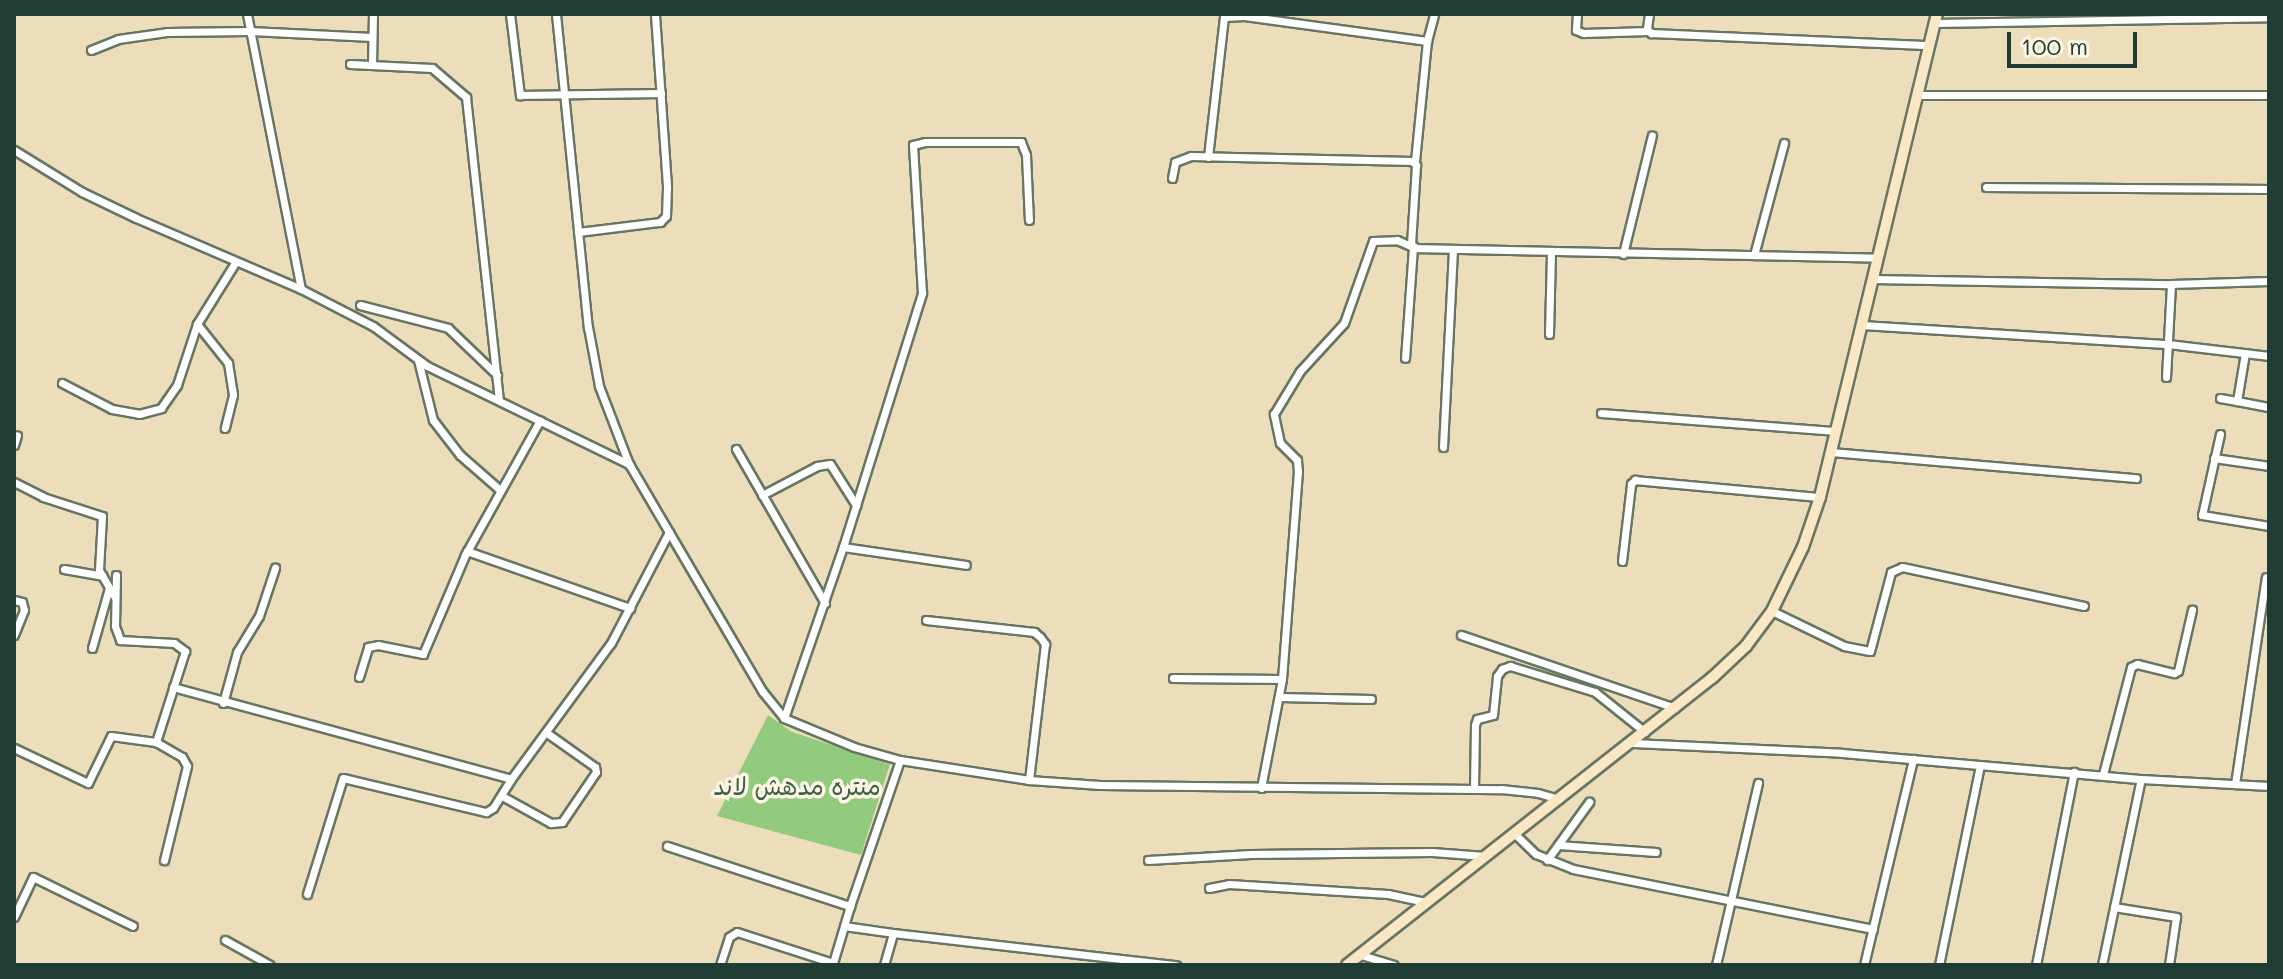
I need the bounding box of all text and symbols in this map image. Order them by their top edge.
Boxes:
scale bar [2011,16,2141,66]
text: 100 m [2021,30,2088,61]
park label: منتره مدهش لاند [713,772,881,800]

